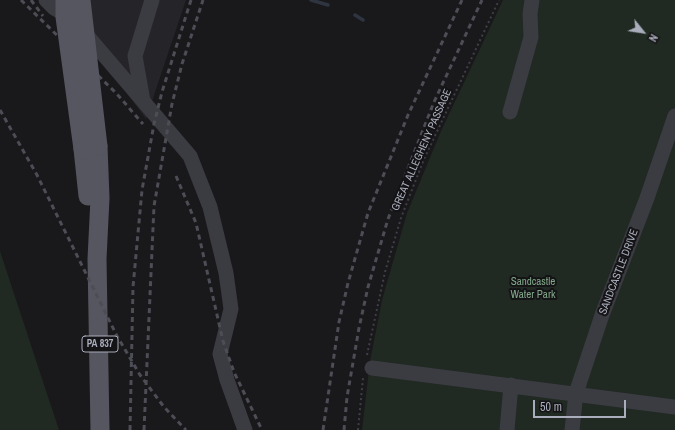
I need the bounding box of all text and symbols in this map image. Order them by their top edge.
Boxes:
north arrow [623,12,663,52]
text: N [646,32,661,44]
street label: GREAT ALLEGHENY PASSAGE [389,87,455,213]
street label: SANDCASTLE DRIVE [597,228,641,316]
park label: Sandcastle Water Park [511,275,555,301]
road number: PA 837 [82,336,118,352]
scale bar [535,392,628,418]
text: 50 m [540,399,562,415]

